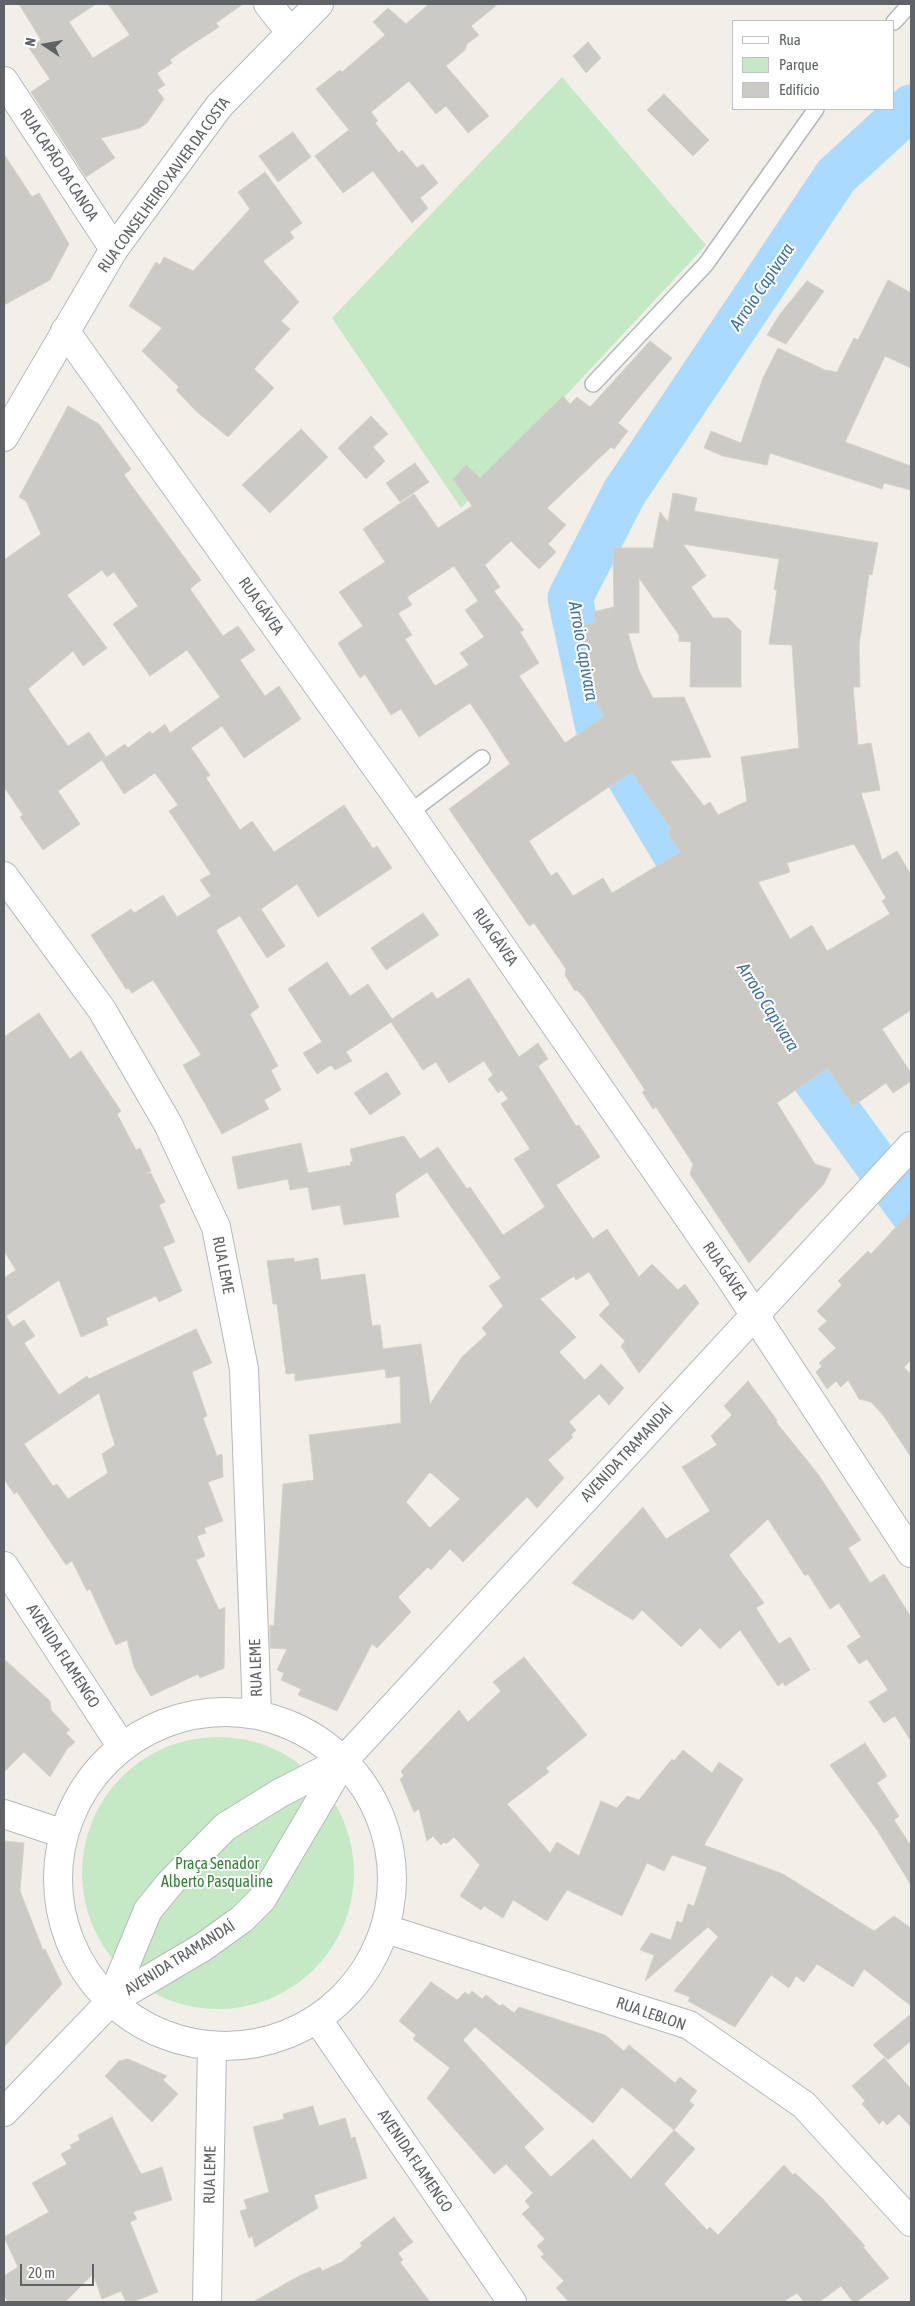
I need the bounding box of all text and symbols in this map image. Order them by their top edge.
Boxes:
north arrow [20,20,70,70]
legend [732,20,895,110]
text: Rua [779,31,801,48]
text: N [22,36,39,48]
text: Parque [779,56,819,73]
text: Edifício [779,81,820,98]
street label: RUA CONSELHEIRO XAVIER DA COSTA [94,94,234,276]
street label: RUA CAPÃO DA CANOA [16,105,102,225]
water label: Arroio Capivara [725,239,799,335]
street label: RUA GÁVEA [234,573,288,639]
water label: Arroio Capivara [564,600,602,702]
street label: RUA GÁVEA [468,904,522,970]
water label: Arroio Capivara [732,959,804,1055]
street label: RUA LEME [208,1235,238,1295]
street label: RUA GÁVEA [699,1238,751,1304]
street label: AVENIDA TRAMANDAÍ [577,1400,677,1506]
street label: AVENIDA FLAMENGO [22,1600,104,1712]
street label: RUA LEME [245,1639,267,1697]
park label: Praça Senador Alberto Pasqualine [161,1854,273,1892]
street label: AVENIDA TRAMANDAÍ [121,1916,239,2000]
street label: RUA LEBLON [613,1993,689,2035]
street label: AVENIDA FLAMENGO [373,2106,457,2216]
street label: RUA LEME [200,2146,220,2204]
scale bar [22,2254,96,2286]
text: 20 m [28,2264,55,2281]

